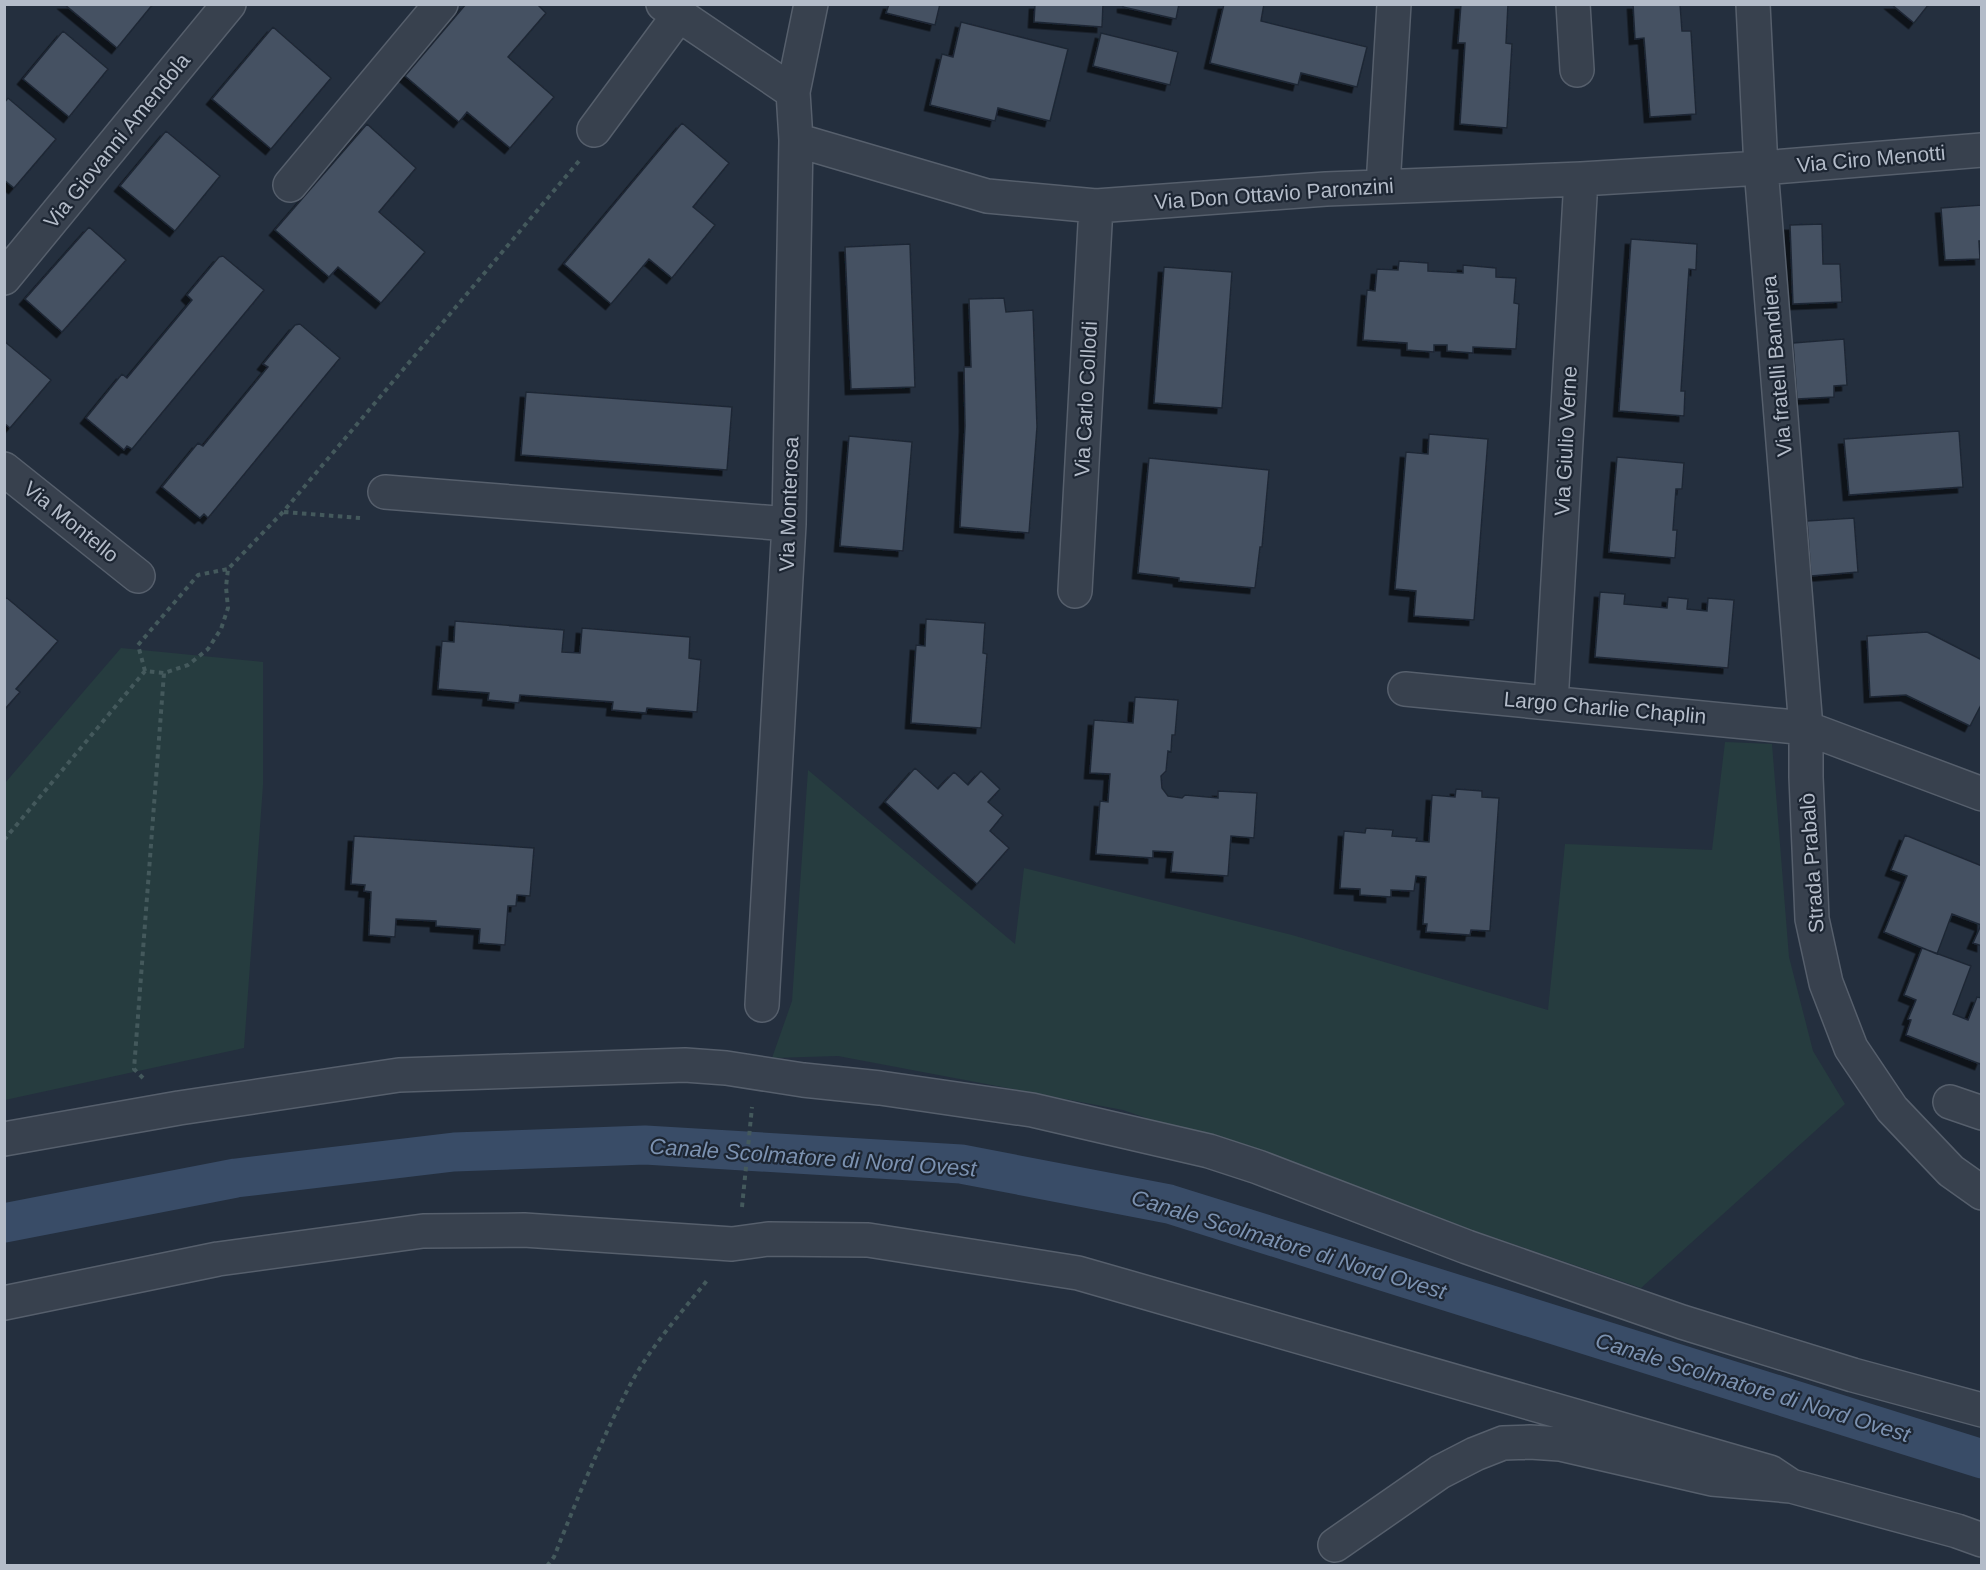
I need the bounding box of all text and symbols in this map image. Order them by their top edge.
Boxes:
street label: Via Giovanni Amendola [39,49,194,233]
street label: Via Ciro Menotti [1796,141,1946,176]
street label: Via Don Ottavio Paronzini [1153,174,1395,213]
street label: Via fratelli Bandiera [1757,274,1796,458]
street label: Via Carlo Collodi [1070,320,1101,477]
street label: Via Giulio Verne [1550,365,1581,517]
street label: Via Monterosa [775,436,802,572]
street label: Via Montello [19,476,123,567]
street label: Largo Charlie Chaplin [1503,687,1707,728]
street label: Strada Prabalò [1795,792,1828,934]
water label: Canale Scolmatore di Nord Ovest [649,1134,978,1181]
water label: Canale Scolmatore di Nord Ovest [1129,1185,1450,1305]
water label: Canale Scolmatore di Nord Ovest [1593,1328,1914,1448]

